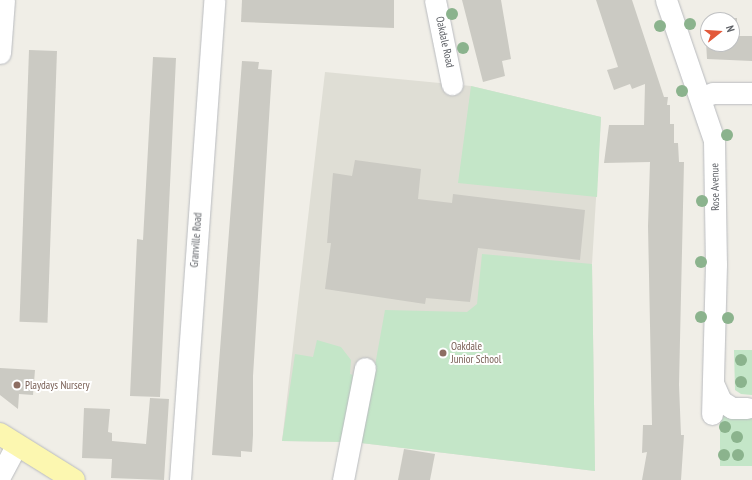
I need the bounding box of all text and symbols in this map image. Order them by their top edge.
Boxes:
north arrow [700,12,740,52]
street label: Oakdale Road [433,15,457,69]
text: N [723,24,738,34]
street label: Rose Avenue [708,163,722,211]
street label: Granville Road [187,212,205,268]
place label: Oakdale Junior School [451,340,501,366]
marker: Oakdale Junior School [438,348,448,358]
place label: Playdays Nursery [25,378,90,392]
marker: Playdays Nursery [12,380,22,390]

